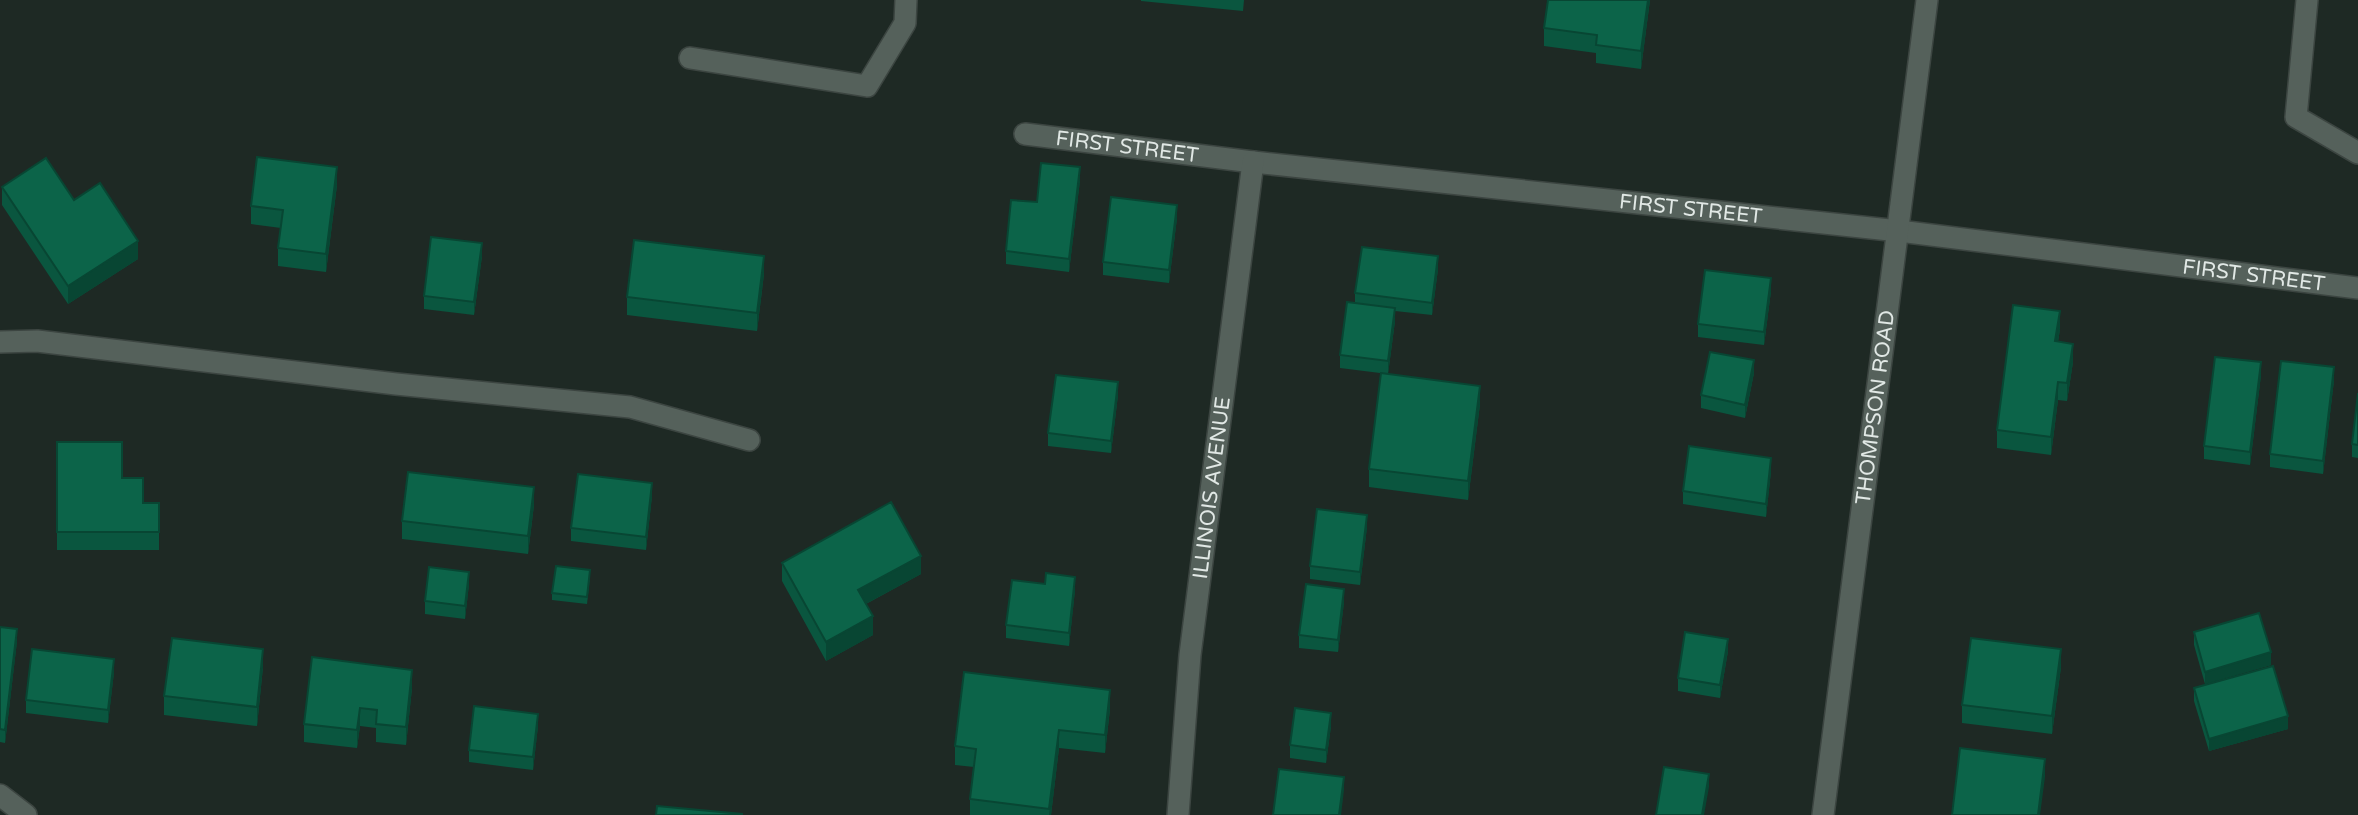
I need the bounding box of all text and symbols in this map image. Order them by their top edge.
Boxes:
street label: FIRST STREET [1054,126,1200,168]
street label: FIRST STREET [1618,189,1764,229]
street label: FIRST STREET [2181,254,2327,297]
street label: THOMPSON ROAD [1851,309,1900,506]
street label: ILLINOIS AVENUE [1188,395,1236,580]

